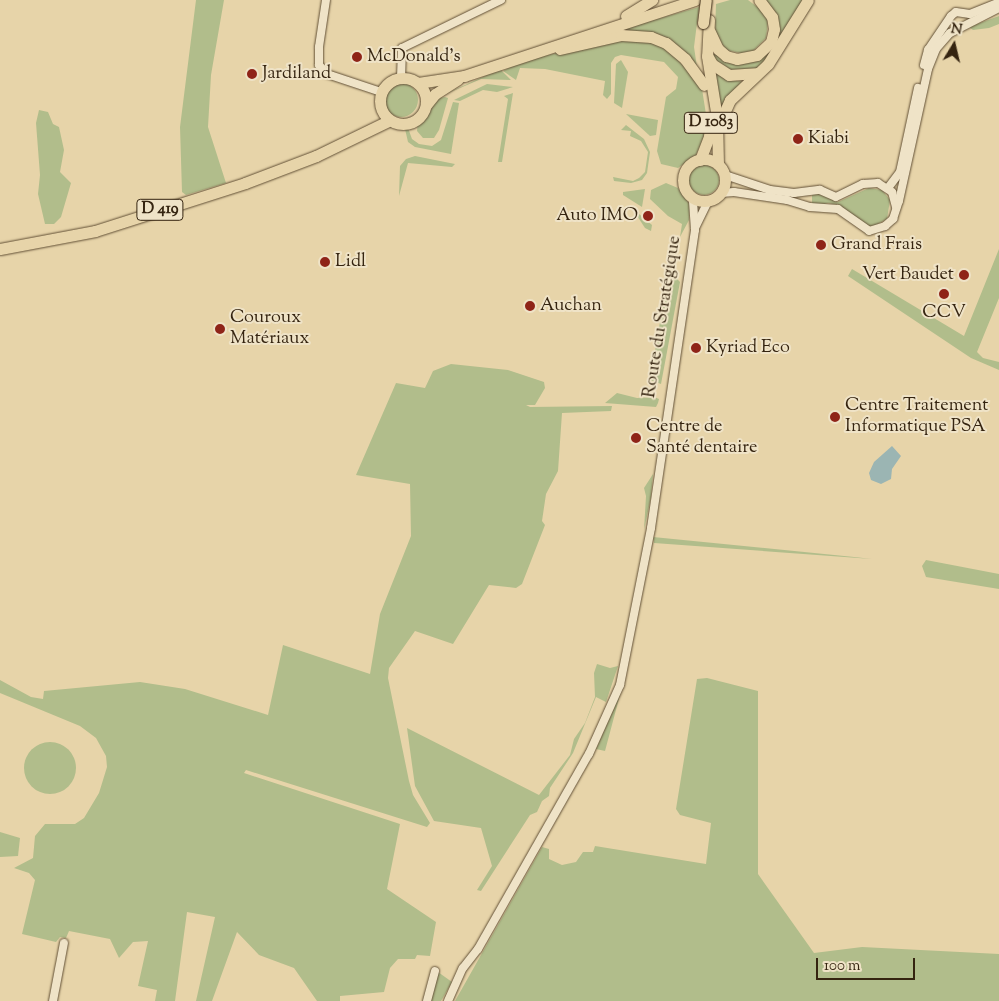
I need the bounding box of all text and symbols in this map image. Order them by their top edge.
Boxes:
text: N [949,19,963,41]
north arrow [929,20,979,70]
place label: McDonald's [367,46,461,68]
marker: McDonald's [351,51,363,63]
place label: Jardiland [262,63,331,85]
marker: Jardiland [246,68,258,80]
road number: D 1083 [684,110,738,136]
place label: Kiabi [808,128,849,150]
marker: Kiabi [792,133,804,145]
road number: D 419 [136,196,184,224]
place label: Auto IMO [556,205,638,227]
marker: Auto IMO [642,210,654,222]
street label: Route du Stratégique [640,234,686,400]
place label: Grand Frais [831,234,922,256]
marker: Grand Frais [815,239,827,251]
place label: Lidl [335,251,366,273]
marker: Lidl [319,256,331,268]
place label: Vert Baudet [862,264,954,286]
marker: Vert Baudet [958,269,970,281]
marker: CCV [938,288,950,300]
place label: Auchan [540,295,602,317]
marker: Auchan [524,300,536,312]
place label: CCV [922,302,966,324]
place label: Couroux Matériaux [230,308,309,350]
marker: Couroux Matériaux [214,323,226,335]
place label: Kyriad Eco [706,337,790,359]
marker: Kyriad Eco [690,342,702,354]
place label: Centre Traitement Informatique PSA [845,396,988,438]
marker: Centre Traitement Informatique PSA [829,411,841,423]
place label: Centre de Santé dentaire [646,417,757,459]
marker: Centre de Santé dentaire [630,432,642,444]
scale bar [819,948,918,980]
text: 100 m [824,956,860,977]

